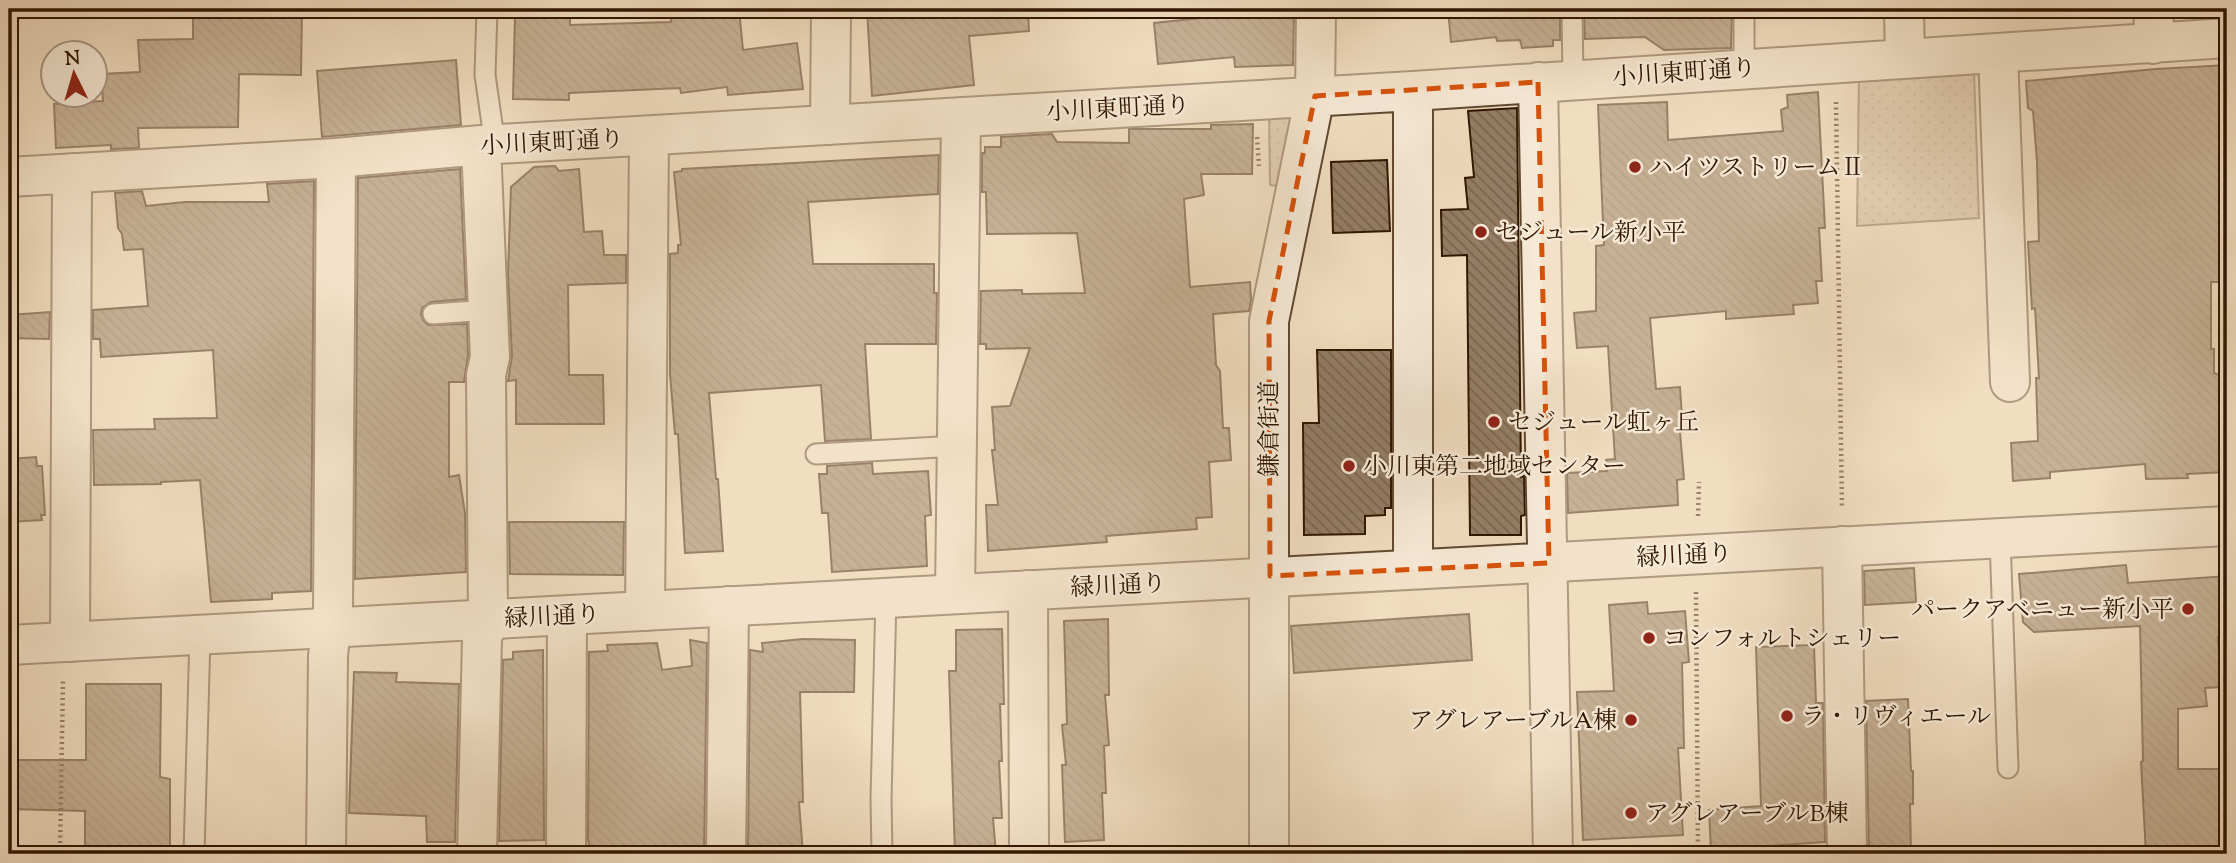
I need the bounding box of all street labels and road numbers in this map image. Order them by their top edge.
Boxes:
street label: 小川東町通り [1611,52,1757,96]
street label: 小川東町通り [1045,89,1191,131]
street label: 小川東町通り [479,123,625,165]
street label: 鎌倉街道 [1254,381,1288,477]
street label: 緑川通り [1635,538,1733,576]
street label: 緑川通り [1069,568,1167,606]
street label: 緑川通り [503,599,601,637]

